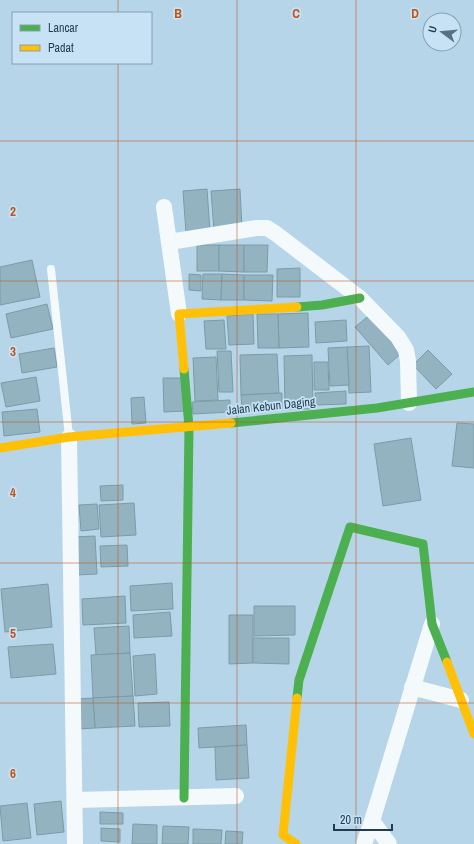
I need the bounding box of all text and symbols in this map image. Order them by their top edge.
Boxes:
text: B [174,5,182,22]
text: C [292,5,300,22]
text: D [411,5,419,22]
legend [12,12,152,64]
north arrow [422,12,462,52]
text: Lancar [48,20,79,36]
text: U [425,24,440,34]
text: Padat [48,40,74,56]
text: 2 [10,203,16,220]
text: 3 [10,343,16,360]
street label: Jalan Kebun Daging [226,393,317,419]
text: 4 [10,484,16,501]
text: 5 [10,625,16,642]
text: 6 [10,765,16,782]
scale bar [334,806,392,832]
text: 20 m [340,812,362,828]

